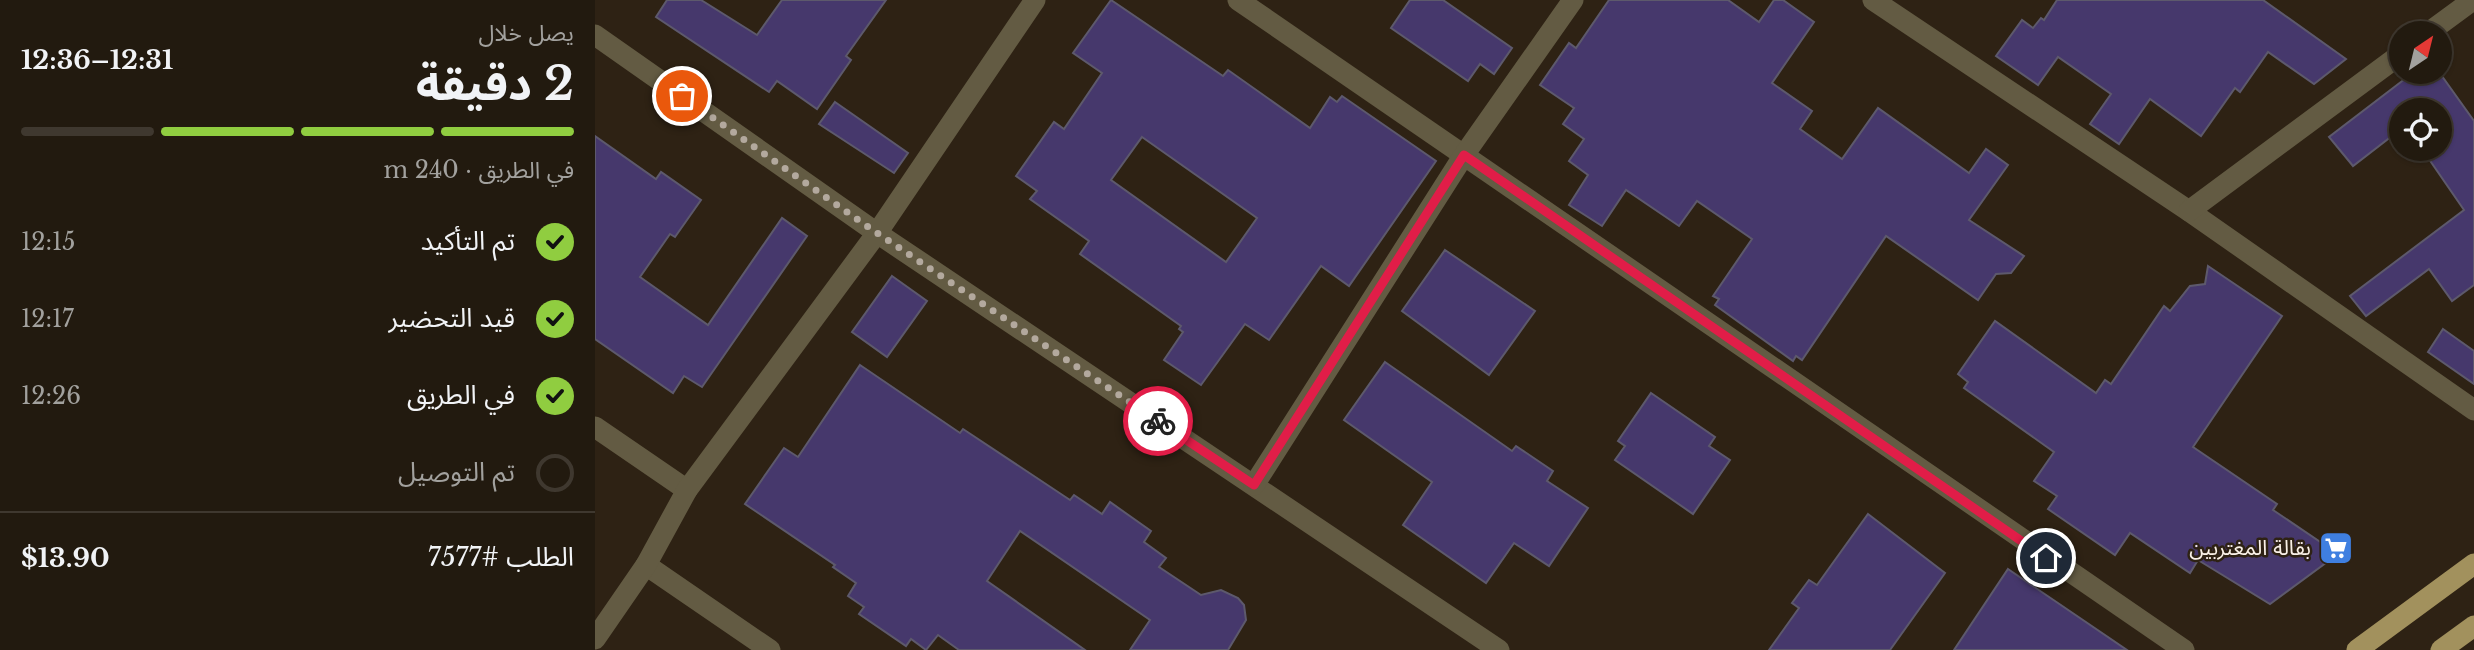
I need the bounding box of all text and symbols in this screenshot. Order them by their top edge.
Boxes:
text: يصل خلال [479,19,574,47]
north arrow [2389,21,2452,84]
map controls [2389,21,2452,161]
text: 12:31–12:36 [21,44,173,76]
text: 2 دقيقة [416,55,574,112]
pin [652,66,712,126]
icon: bag [663,77,701,115]
button: locate [2389,98,2452,161]
text: في الطريق · 240 m [383,156,574,184]
icon: check [536,223,574,261]
text: تم التأكيد [421,225,515,257]
text: 12:15 [21,228,75,256]
icon: check [536,300,574,338]
text: قيد التحضير [389,302,515,334]
text: 12:17 [21,305,74,333]
icon: check [536,377,574,415]
text: في الطريق [407,379,515,411]
text: 12:26 [21,382,81,410]
courier [1123,386,1193,456]
icon: bike [1139,402,1177,440]
text: تم التوصيل [398,456,515,488]
pin [2016,528,2076,588]
supermarket icon: بقالة المغتربين [2317,529,2355,567]
place label: بقالة المغتربين [2189,535,2311,561]
icon: home [2027,539,2065,577]
text: الطلب #7577 [428,541,574,573]
text: $13.90 [21,542,110,574]

